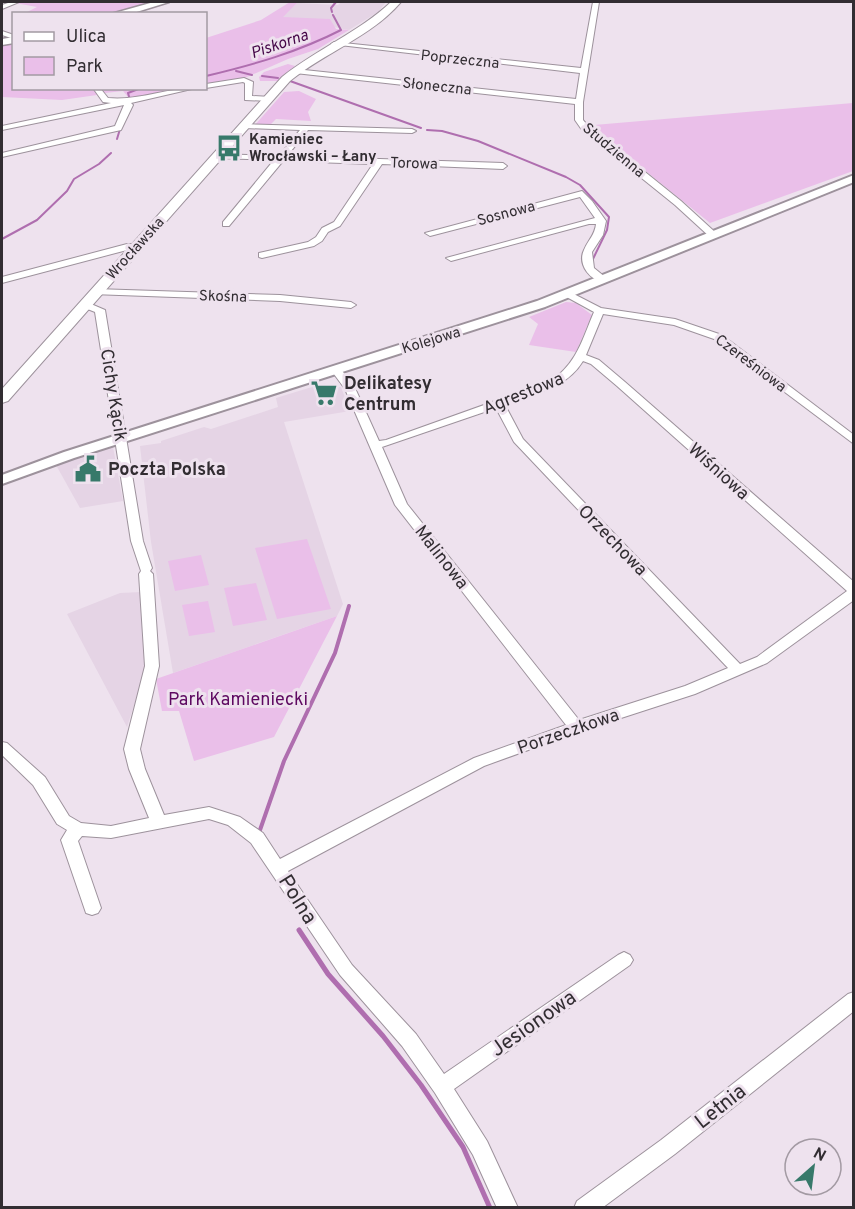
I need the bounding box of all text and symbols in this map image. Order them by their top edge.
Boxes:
legend [12,12,207,90]
water label: Piskorna [248,25,312,64]
text: Ulica [66,26,106,49]
street label: Poprzeczna [420,47,500,74]
text: Park [66,56,103,79]
street label: Słoneczna [401,74,472,101]
street label: Studzienna [578,120,648,183]
place label: Kamieniec Wrocławski – Łany [249,131,377,167]
bus stop icon: Kamieniec Wrocławski – Łany [214,133,244,163]
street label: Torowa [390,154,438,175]
street label: Sosnowa [475,198,538,231]
street label: Wrocławska [103,214,169,284]
street label: Skośna [198,287,247,308]
street label: Kolejowa [400,324,463,359]
street label: Czereśniowa [711,331,790,397]
street label: Cichy Kącik [94,347,131,443]
street label: Agrestowa [480,368,567,421]
place label: Delikatesy Centrum [344,373,432,417]
supermarket icon: Delikatesy Centrum [309,378,339,408]
street label: Wiśniowa [682,439,754,506]
public building icon: Poczta Polska [73,454,103,484]
place label: Poczta Polska [108,459,226,482]
street label: Orzechowa [572,501,652,582]
street label: Malinowa [409,521,473,595]
park label: Park Kamieniecki [168,689,308,712]
street label: Porzeczkowa [515,704,622,761]
street label: Polna [271,870,322,930]
street label: Jesionowa [486,985,582,1064]
street label: Letnia [690,1079,752,1136]
north arrow [783,1137,843,1197]
text: N [809,1144,829,1167]

